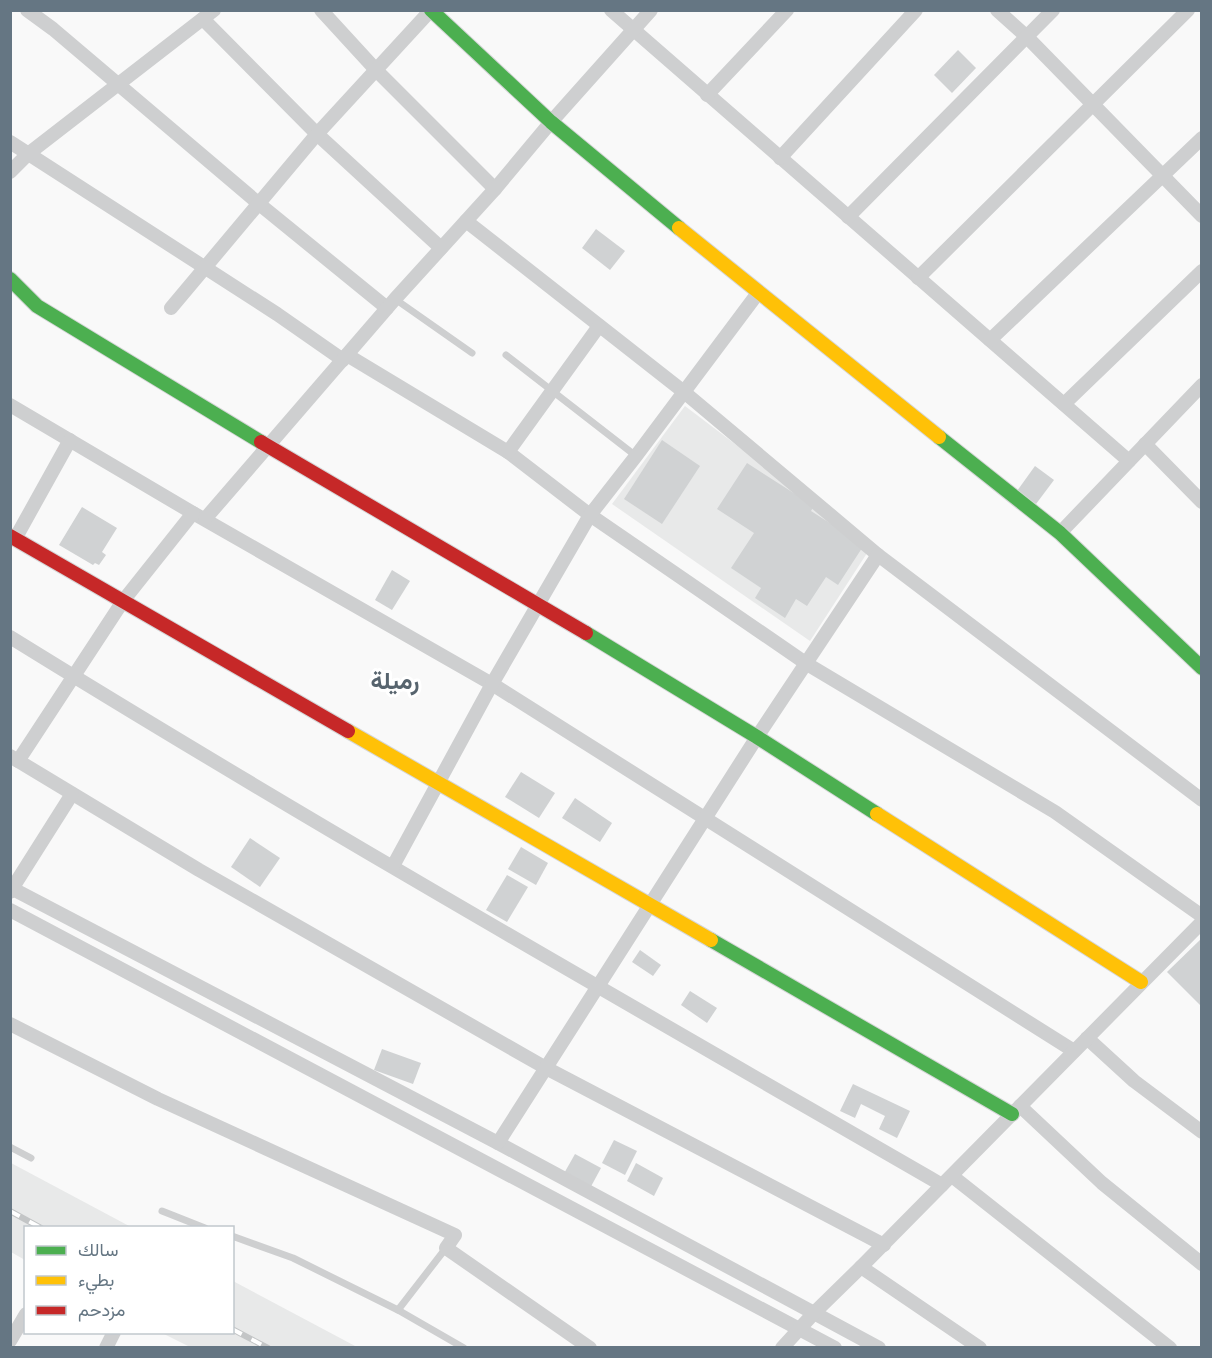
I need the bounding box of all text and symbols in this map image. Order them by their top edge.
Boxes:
district label: رميلة [371,666,419,696]
legend [24,1226,234,1334]
text: سالك [78,1239,118,1261]
text: بطيء [78,1269,114,1295]
text: مزدحم [78,1299,125,1322]

